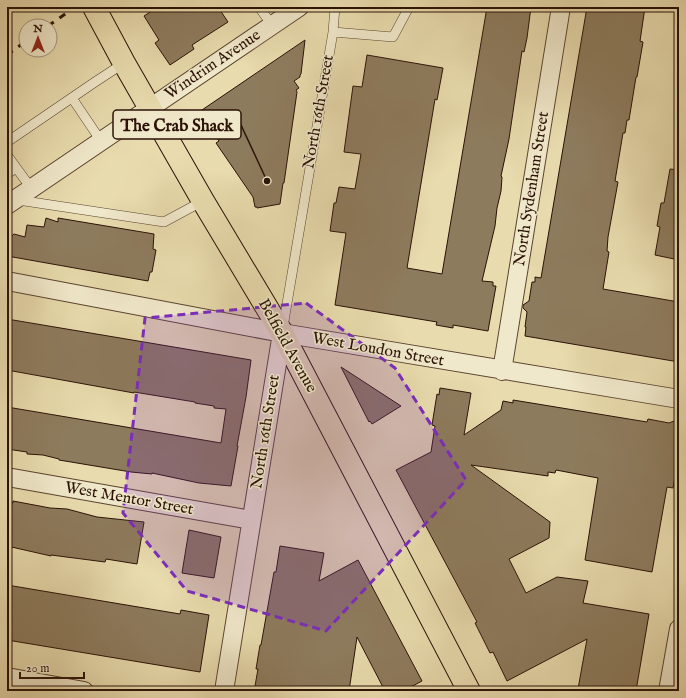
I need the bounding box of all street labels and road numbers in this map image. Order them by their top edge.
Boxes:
street label: Windrim Avenue [161,26,265,104]
street label: North 16th Street [299,53,339,171]
street label: North Sydenham Street [510,110,554,268]
street label: Belfield Avenue [253,296,321,396]
street label: West Loudon Street [310,329,446,372]
street label: North 16th Street [247,373,285,491]
street label: West Mentor Street [63,478,195,520]

